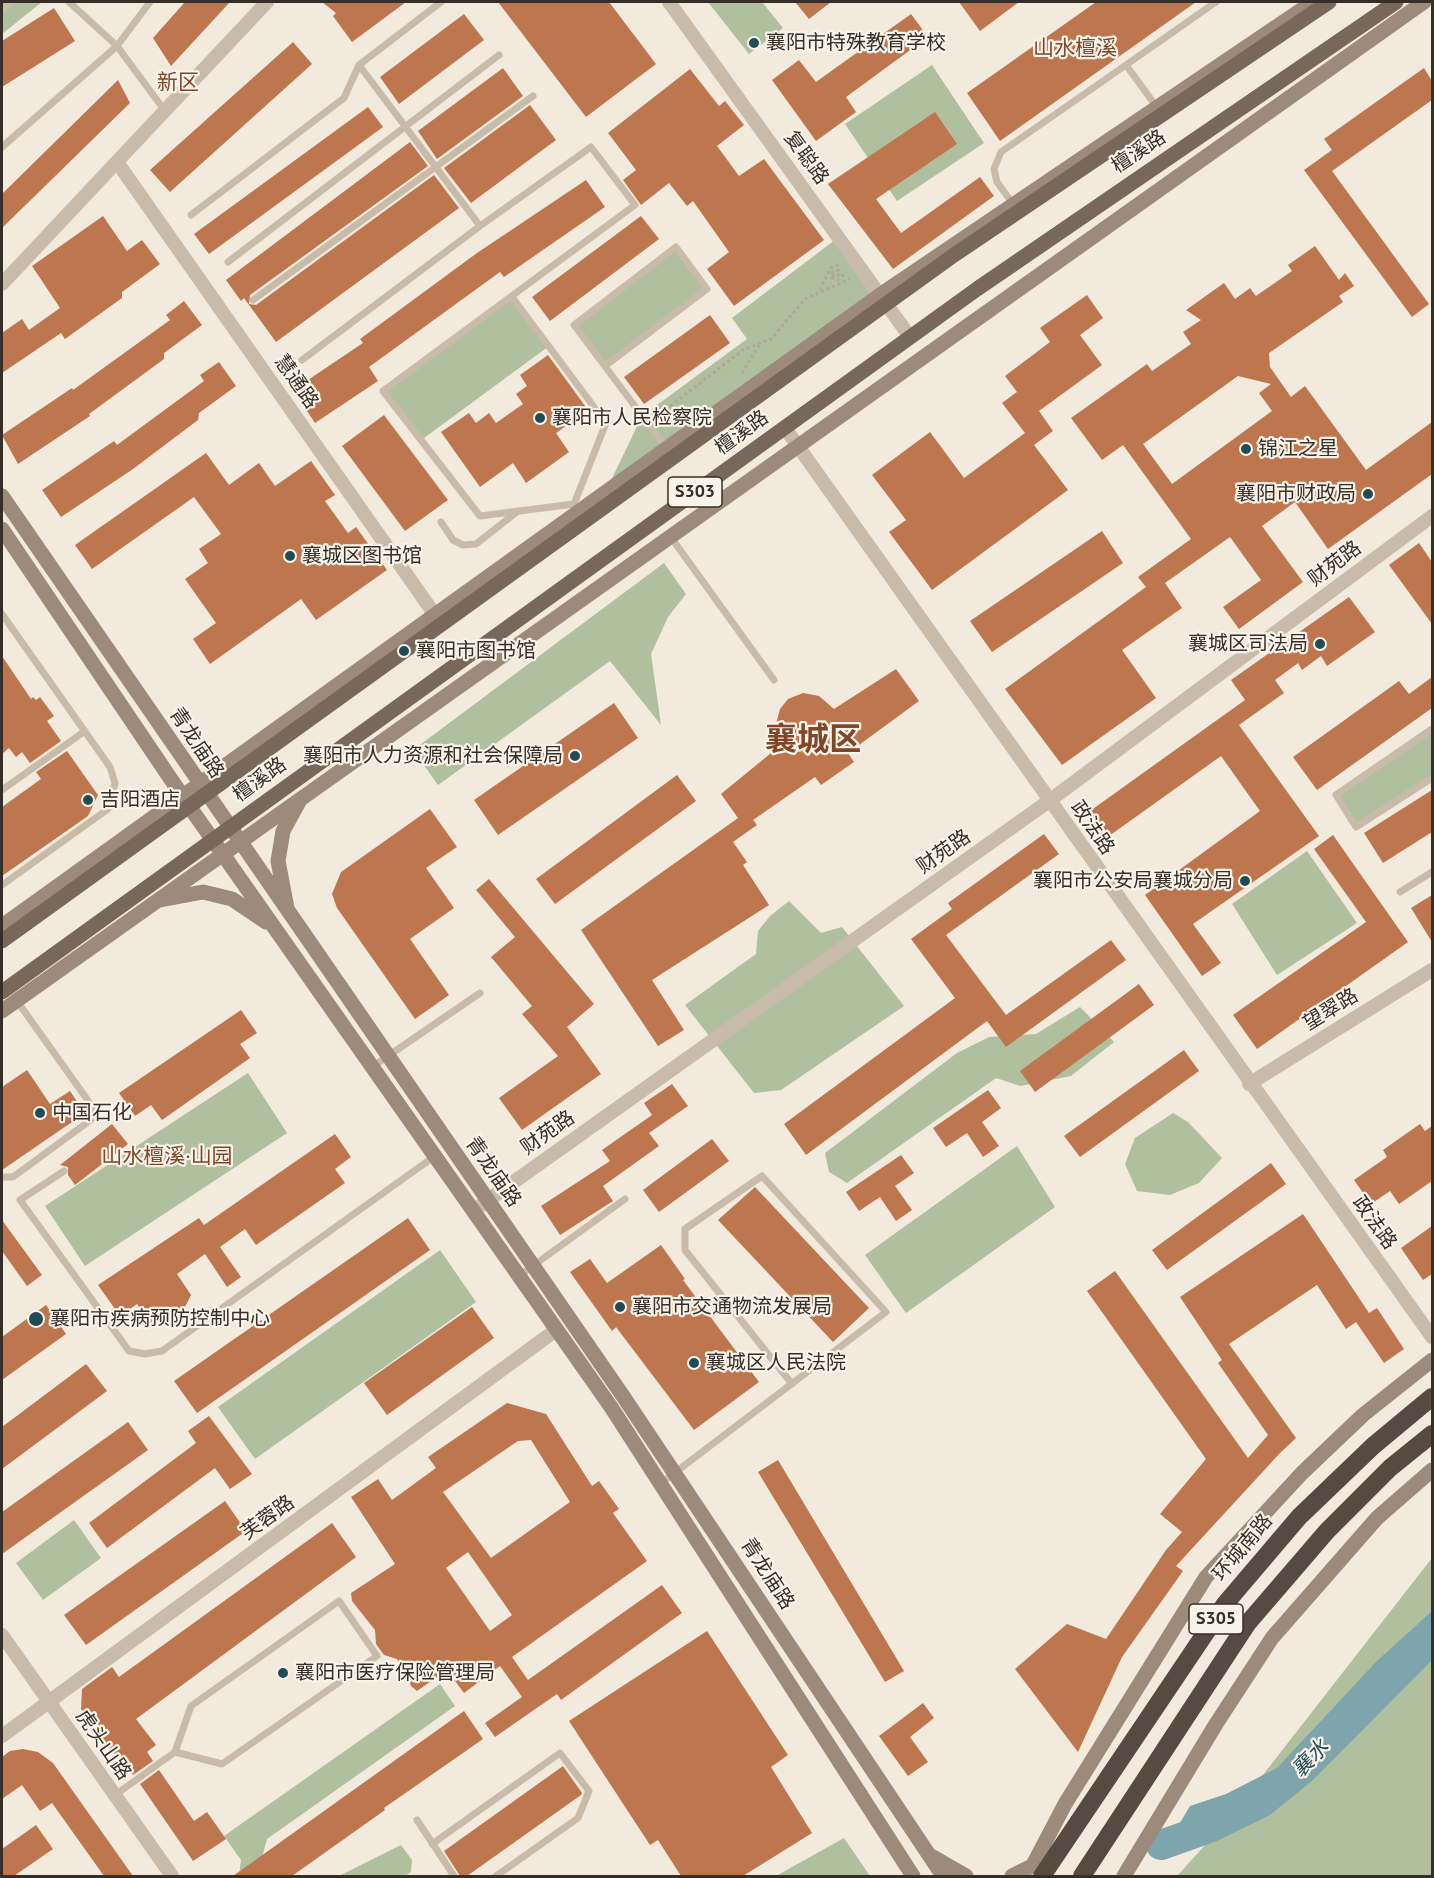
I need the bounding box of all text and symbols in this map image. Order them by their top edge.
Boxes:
place label: 襄阳市特殊教育学校 [766,31,946,55]
marker: 襄阳市特殊教育学校 [747,36,761,50]
district label: 山水檀溪 [1033,36,1117,62]
district label: 新区 [157,70,199,96]
street label: 檀溪路 [1107,125,1171,179]
street label: 复聪路 [779,127,833,189]
street label: 慧通路 [269,351,323,413]
place label: 襄阳市人民检察院 [552,406,712,430]
street label: 檀溪路 [711,406,773,460]
marker: 襄阳市人民检察院 [533,411,547,425]
place label: 锦江之星 [1258,437,1338,461]
marker: 锦江之星 [1239,442,1253,456]
road number: S303 [668,477,722,507]
place label: 襄阳市财政局 [1236,482,1356,506]
marker: 襄阳市财政局 [1361,487,1375,501]
street label: 财苑路 [1304,536,1366,592]
place label: 襄城区图书馆 [302,544,422,568]
marker: 襄城区图书馆 [283,549,297,563]
place label: 襄城区司法局 [1188,632,1308,656]
marker: 襄城区司法局 [1313,637,1327,651]
place label: 襄阳市图书馆 [416,639,536,663]
marker: 襄阳市图书馆 [397,644,411,658]
street label: 青龙庙路 [164,703,228,783]
district label: 襄城区 [765,722,861,760]
place label: 襄阳市人力资源和社会保障局 [303,744,563,768]
marker: 襄阳市人力资源和社会保障局 [568,749,582,763]
street label: 檀溪路 [229,753,291,807]
place label: 吉阳酒店 [100,788,180,812]
marker: 吉阳酒店 [81,793,95,807]
street label: 政法路 [1065,797,1119,859]
street label: 财苑路 [913,825,975,879]
place label: 襄阳市公安局襄城分局 [1033,869,1233,893]
marker: 襄阳市公安局襄城分局 [1238,874,1252,888]
street label: 望翠路 [1299,984,1363,1036]
place label: 中国石化 [52,1101,132,1125]
marker: 中国石化 [33,1106,47,1120]
street label: 财苑路 [517,1106,579,1160]
street label: 青龙庙路 [460,1132,526,1212]
district label: 山水檀溪·山园 [101,1144,233,1170]
street label: 政法路 [1347,1192,1401,1254]
place label: 襄阳市交通物流发展局 [632,1295,832,1319]
marker: 襄阳市交通物流发展局 [613,1300,627,1314]
place label: 襄阳市疾病预防控制中心 [50,1307,270,1331]
marker: 襄阳市疾病预防控制中心 [27,1310,45,1328]
place label: 襄城区人民法院 [706,1351,846,1375]
marker: 襄城区人民法院 [687,1356,701,1370]
street label: 芙蓉路 [237,1491,299,1545]
street label: 环城南路 [1208,1510,1278,1586]
street label: 青龙庙路 [735,1534,799,1614]
road number: S305 [1189,1604,1243,1634]
place label: 襄阳市医疗保险管理局 [295,1661,495,1685]
marker: 襄阳市医疗保险管理局 [276,1666,290,1680]
street label: 虎头山路 [70,1705,136,1785]
water label: 襄水 [1287,1735,1335,1783]

